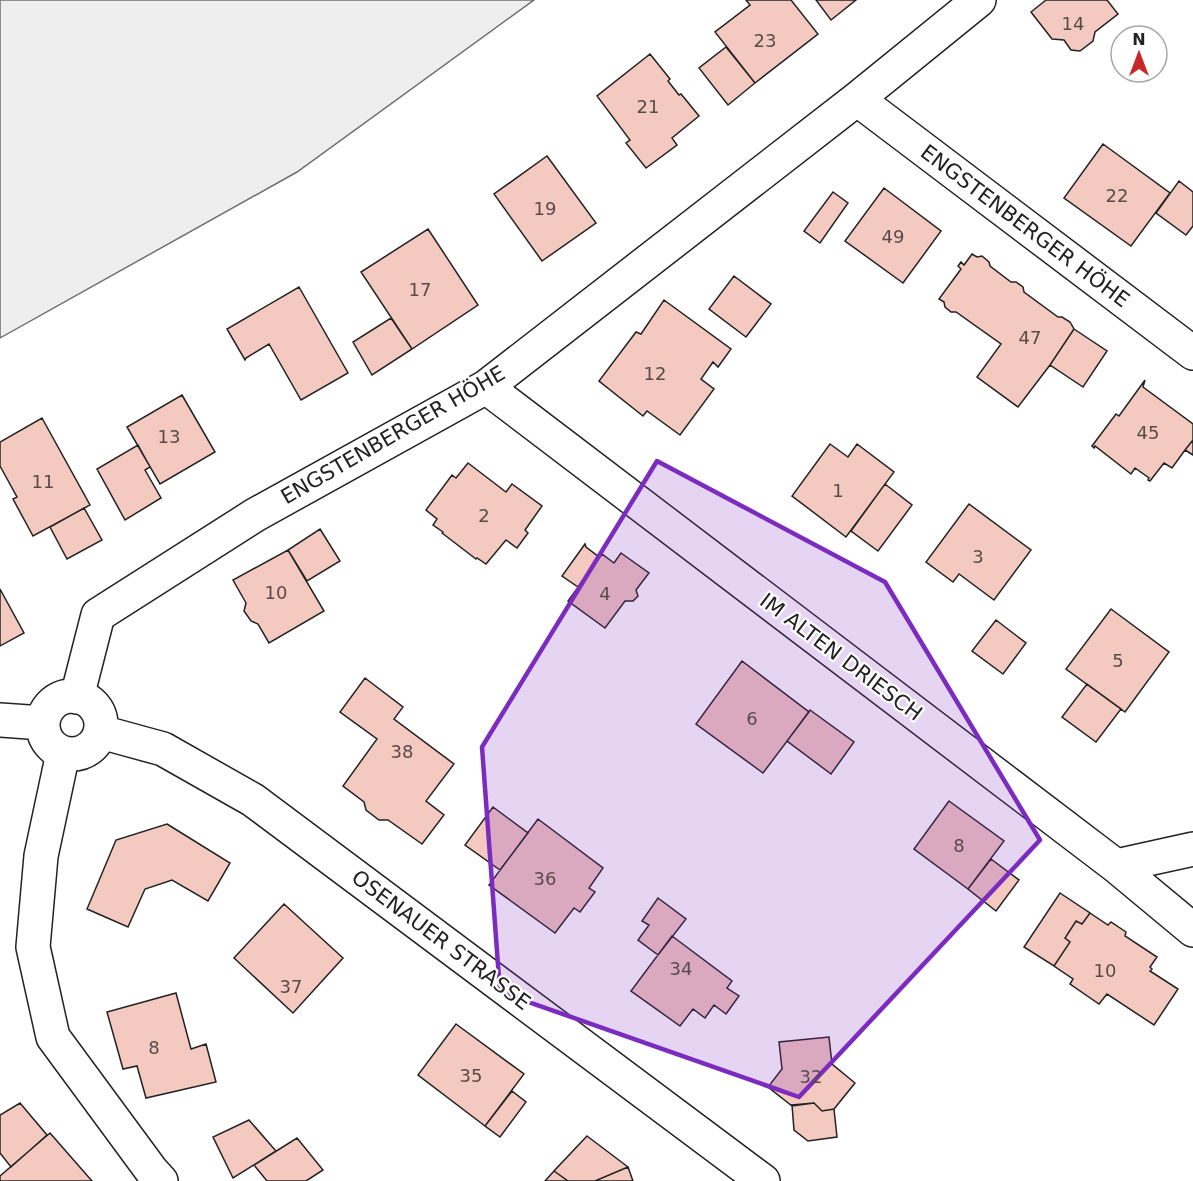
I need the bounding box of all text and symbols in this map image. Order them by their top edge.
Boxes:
house number: 14 [1062,13,1084,34]
north arrow [1109,24,1169,84]
house number: 23 [754,30,776,51]
text: N [1132,30,1146,49]
house number: 21 [637,96,659,117]
street label: ENGSTENBERGER HÖHE [916,139,1135,312]
house number: 22 [1106,185,1128,206]
house number: 19 [534,198,556,219]
house number: 49 [882,226,904,247]
house number: 17 [409,279,431,300]
house number: 47 [1019,327,1041,348]
street label: ENGSTENBERGER HÖHE [276,360,509,509]
house number: 12 [644,363,666,384]
house number: 45 [1137,422,1159,443]
house number: 13 [158,426,180,447]
house number: 11 [32,471,54,492]
house number: 1 [832,480,844,501]
house number: 2 [478,505,490,526]
house number: 3 [972,546,984,567]
house number: 10 [265,582,287,603]
house number: 4 [599,583,611,604]
street label: IM ALTEN DRIESCH [755,588,927,726]
house number: 5 [1112,650,1124,671]
house number: 6 [746,708,758,729]
house number: 38 [391,741,413,762]
house number: 8 [953,835,965,856]
street label: OSENAUER STRASSE [347,865,535,1015]
house number: 36 [534,868,556,889]
house number: 34 [670,958,692,979]
house number: 10 [1094,960,1116,981]
house number: 37 [280,976,302,997]
house number: 8 [148,1037,160,1058]
house number: 35 [460,1065,482,1086]
house number: 32 [800,1066,822,1087]

